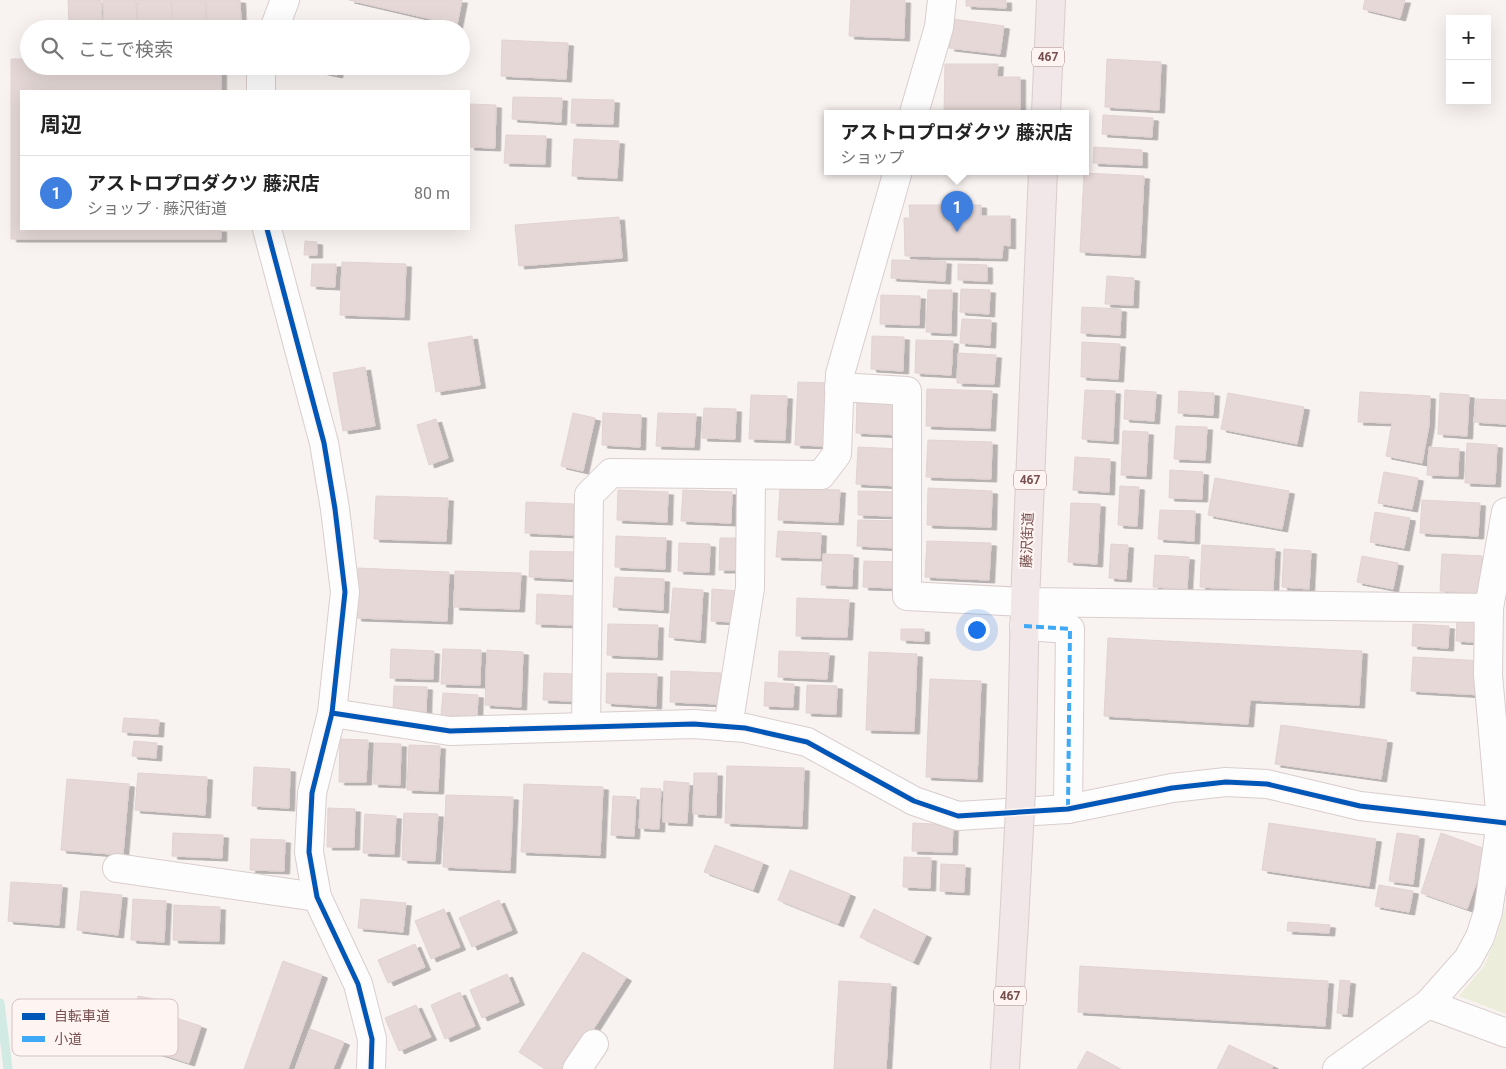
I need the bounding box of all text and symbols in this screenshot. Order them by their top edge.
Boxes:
map controls [1446,15,1491,105]
button: + [1446,15,1491,60]
search box [20,20,470,75]
icon: search [38,34,66,62]
text: ここで検索 [78,38,173,61]
road number: 467 [1032,48,1064,66]
button: − [1446,60,1491,105]
popup [824,110,1089,175]
text: 周辺 [40,113,82,137]
text: アストロプロダクツ 藤沢店 [840,121,1073,144]
text: ショップ [840,148,904,167]
text: アストロプロダクツ 藤沢店 [87,172,320,195]
text: 1 [51,184,61,203]
text: 80 m [414,184,450,203]
pin: 1 [941,191,973,232]
text: ショップ · 藤沢街道 [87,199,227,218]
road number: 467 [1014,470,1046,490]
street label: 藤沢街道 [1018,512,1036,568]
your location [964,617,990,643]
road number: 467 [994,986,1026,1006]
legend [12,999,178,1056]
text: 自転車道 [54,1008,110,1024]
text: 小道 [54,1031,82,1047]

